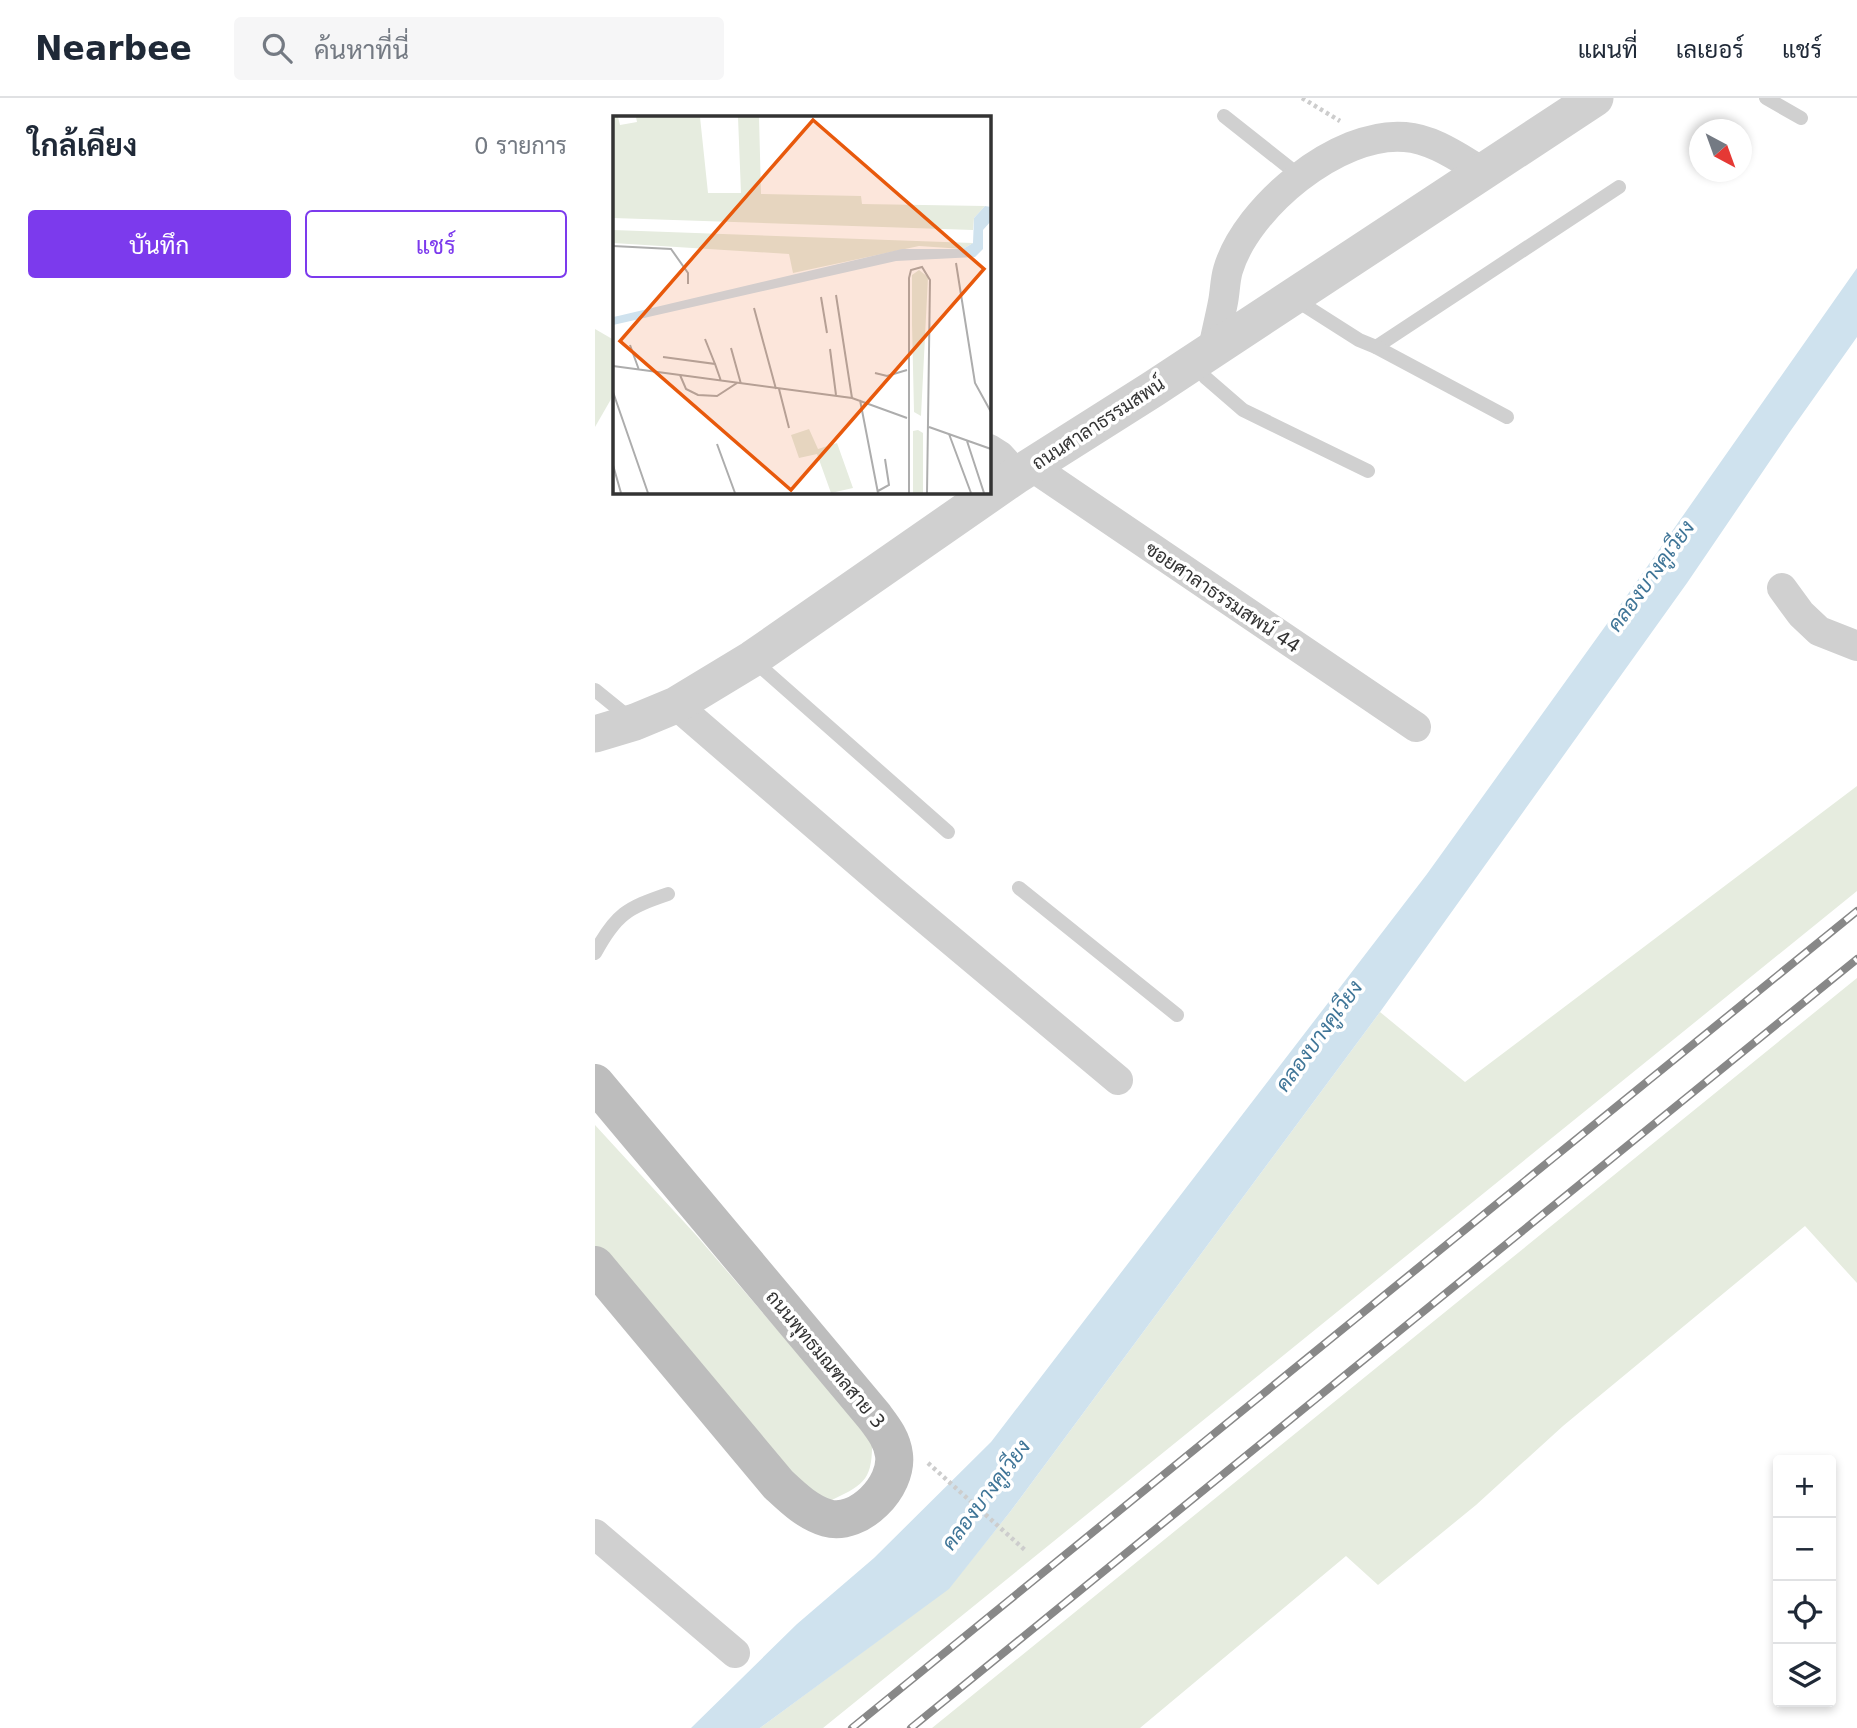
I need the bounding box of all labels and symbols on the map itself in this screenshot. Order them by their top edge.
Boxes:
inset map [613,116,991,494]
north arrow [1689,119,1752,182]
street label: ถนนศาลาธรรมสพน์ [1027,371,1168,474]
water label: คลองบางคูเวียง [1602,515,1702,638]
street label: ซอยศาลาธรรมสพน์ 44 [1141,536,1305,657]
water label: คลองบางคูเวียง [1270,975,1370,1098]
street label: ถนนพุทธมณฑลสาย 3 [760,1286,890,1434]
water label: คลองบางคูเวียง [936,1435,1038,1557]

